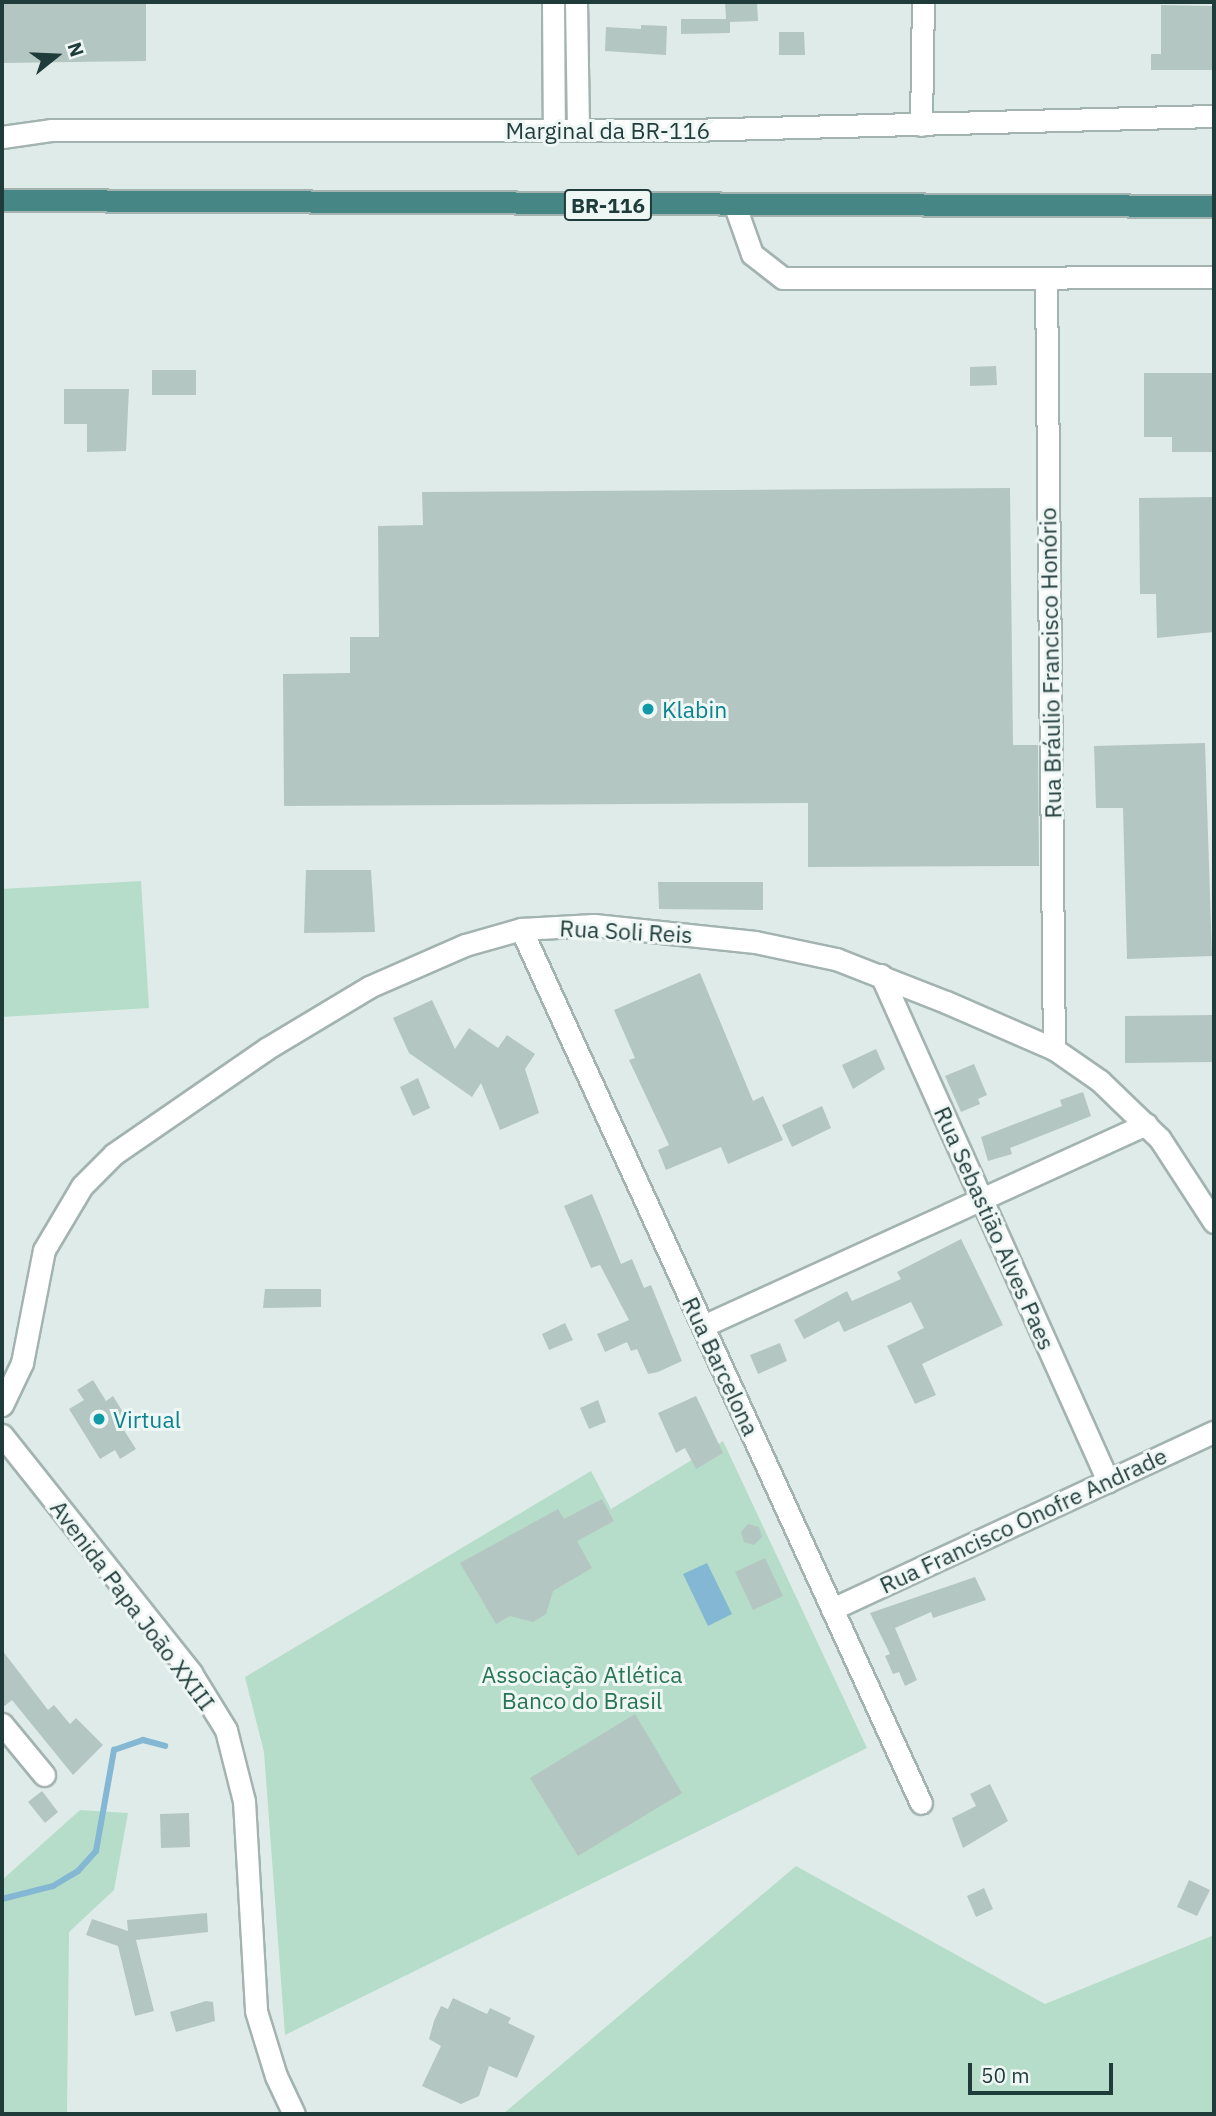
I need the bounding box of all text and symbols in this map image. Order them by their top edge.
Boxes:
north arrow [21,21,91,91]
text: N [62,39,90,60]
street label: Marginal da BR-116 [506,116,710,144]
road number: BR-116 [562,188,654,222]
street label: Rua Bráulio Francisco Honório [1033,507,1067,819]
place label: Klabin [662,695,727,723]
marker: Klabin [640,701,656,717]
street label: Rua Soli Reis [559,914,693,948]
street label: Rua Sebastião Alves Paes [929,1102,1061,1354]
street label: Rua Barcelona [677,1292,765,1440]
place label: Virtual [113,1405,181,1433]
marker: Virtual [91,1411,107,1427]
street label: Rua Francisco Onofre Andrade [875,1441,1171,1599]
street label: Avenida Papa João XXIII [45,1494,221,1716]
park label: Associação Atlética Banco do Brasil [482,1660,682,1714]
scale bar [971,2050,1116,2094]
text: 50 m [981,2061,1030,2089]

